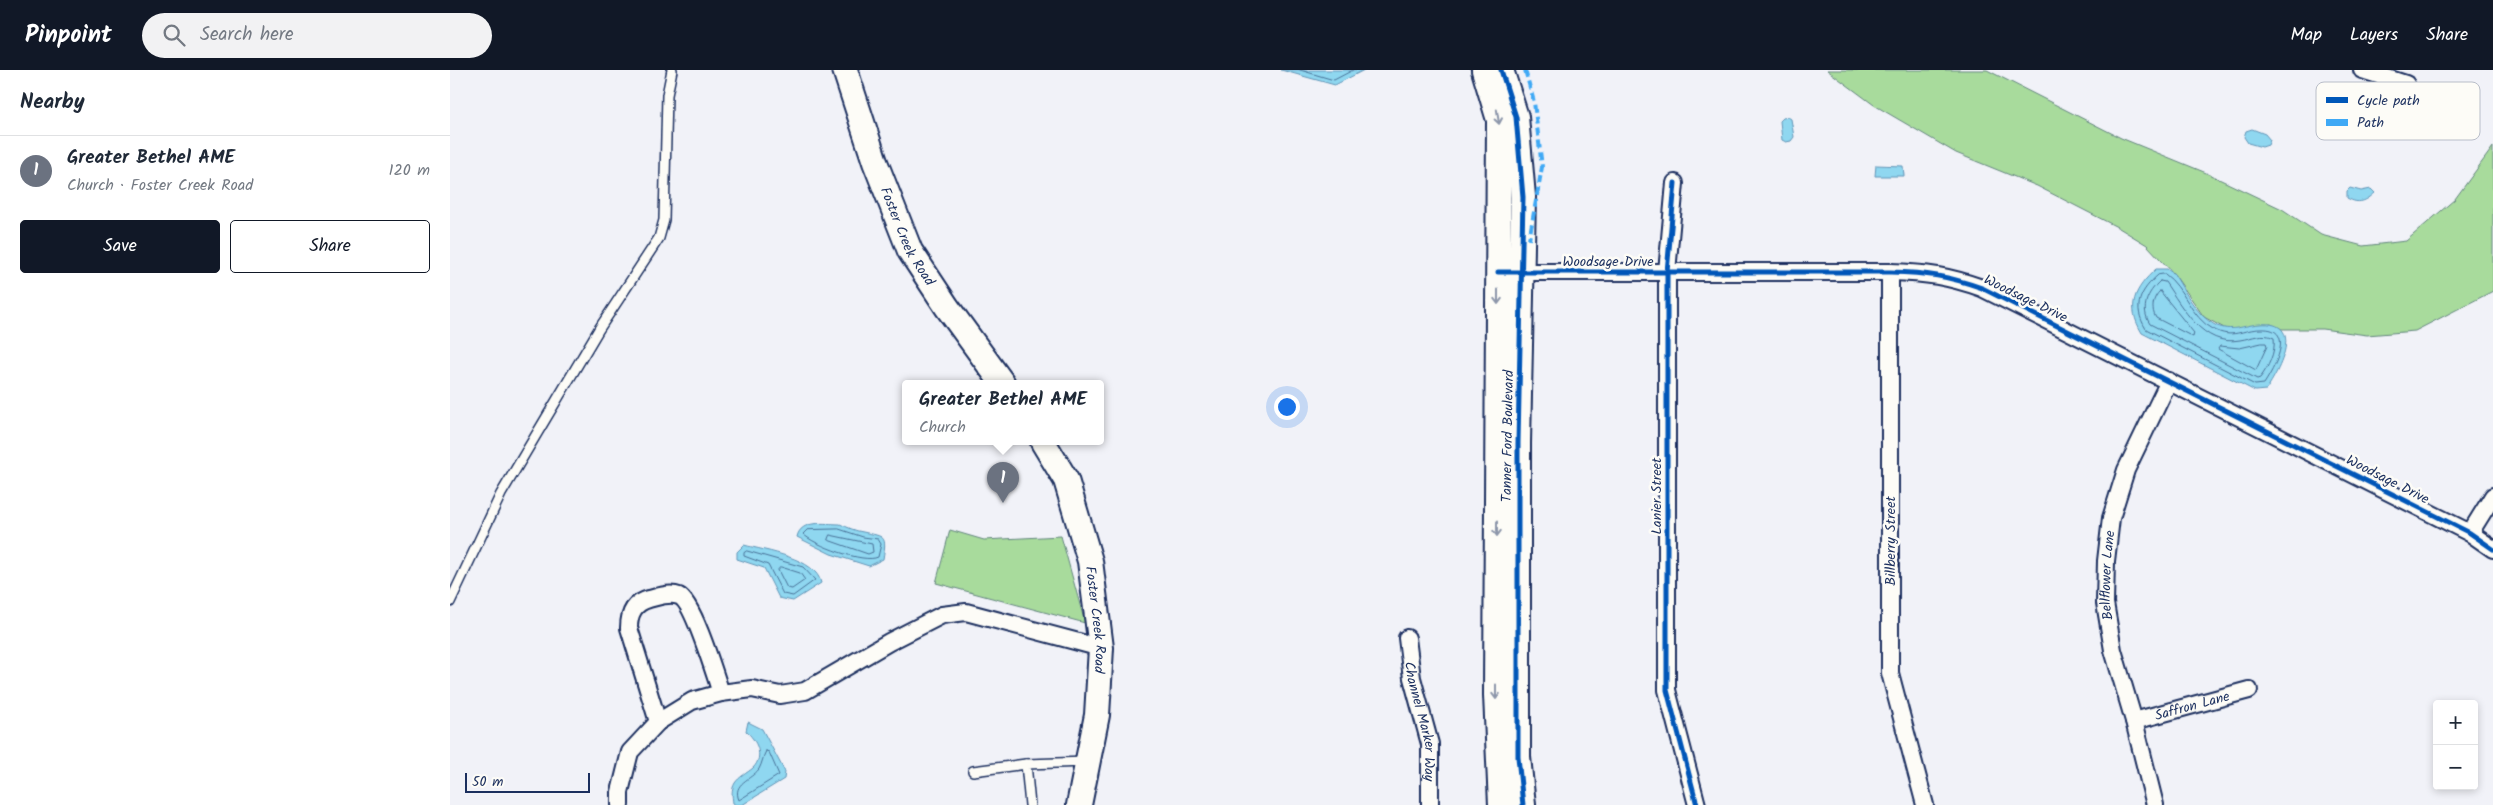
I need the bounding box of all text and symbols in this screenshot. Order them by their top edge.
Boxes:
search box [142,13,492,58]
text: Pinpoint [25,16,112,55]
text: Search here [200,20,294,50]
icon: search [160,21,188,49]
text: Map [2291,21,2322,50]
text: Layers [2350,21,2398,50]
text: Share [2426,21,2468,50]
legend [2316,82,2480,140]
text: Nearby [20,86,85,119]
text: Cycle path [2357,90,2420,112]
one-way arrow [1493,108,1503,124]
text: Path [2357,112,2384,134]
text: Greater Bethel AME [67,143,235,173]
text: 1 [34,158,38,183]
text: 120 m [389,158,430,183]
text: Church · Foster Creek Road [67,173,253,198]
street label: Foster Creek Road [874,184,941,291]
button: Save [20,220,220,273]
button: Share [230,220,430,273]
street label: Woodsage Drive [1563,251,1654,273]
street label: Woodsage Drive [1980,269,2072,329]
one-way arrow [1493,288,1503,304]
street label: Tanner Ford Boulevard [1496,369,1520,502]
popup [902,380,1104,445]
text: Greater Bethel AME [919,385,1087,415]
your location [1274,394,1300,420]
text: Church [919,415,966,440]
street label: Woodsage Drive [2342,449,2434,511]
street label: Lanier Street [1646,457,1668,535]
pin: 1 [987,462,1019,503]
street label: Billberry Street [1880,496,1902,586]
one-way arrow [1492,520,1502,537]
street label: Bellflower Lane [2095,529,2122,622]
street label: Foster Creek Road [1079,565,1111,675]
street label: Channel Marker Way [1398,660,1441,782]
one-way arrow [1491,683,1501,699]
street label: Saffron Lane [2152,686,2233,727]
map controls [2433,700,2478,790]
button: + [2433,700,2478,745]
button: − [2433,745,2478,790]
scale bar [465,770,590,793]
text: 50 m [472,771,503,793]

